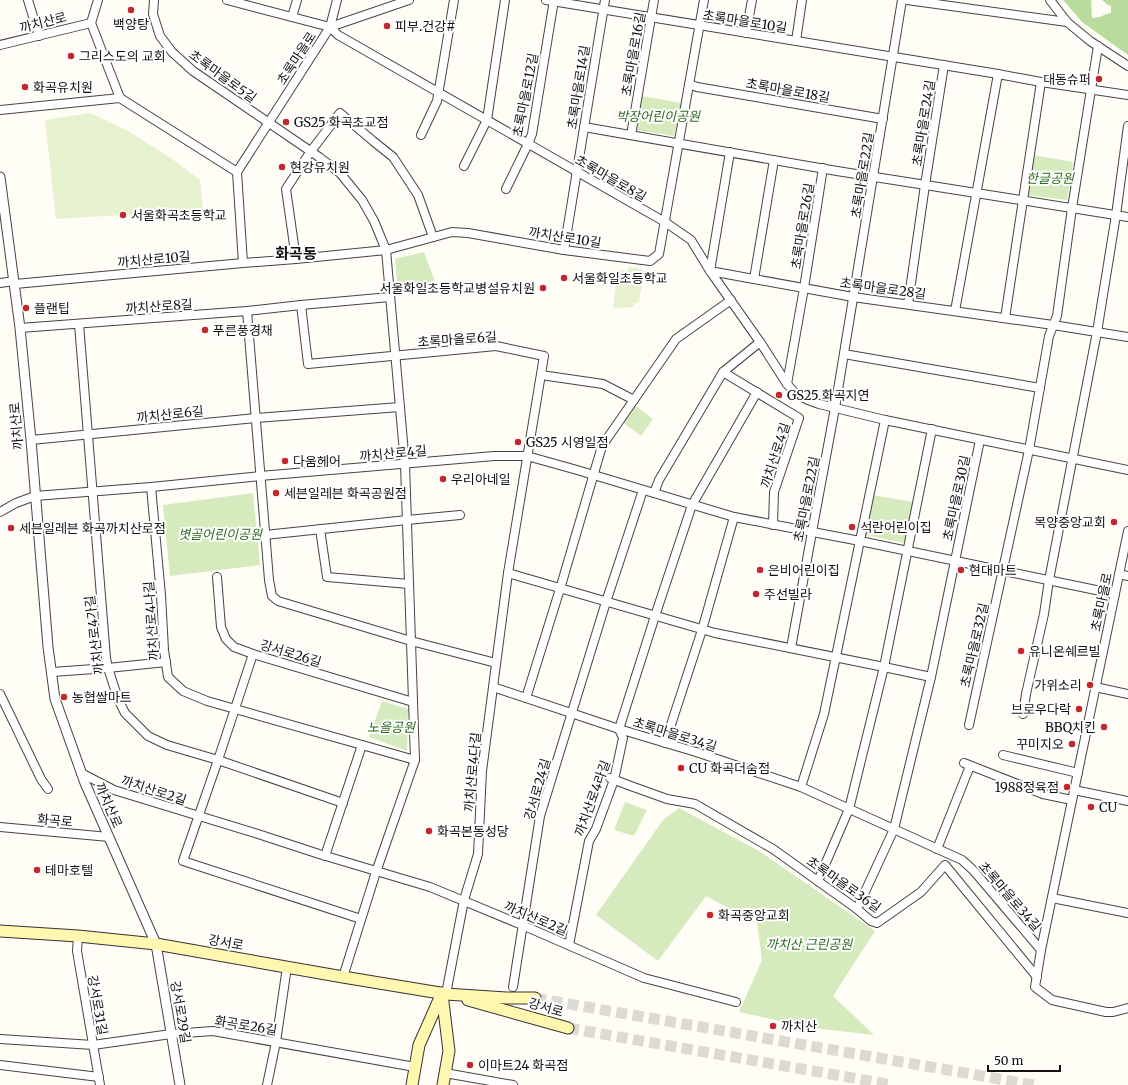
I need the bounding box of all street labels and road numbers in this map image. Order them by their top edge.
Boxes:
street label: 초록마을로10길 [701,6,788,37]
street label: 까치산로 [18,8,68,37]
street label: 초록마을로16길 [618,11,649,97]
street label: 초록마을로 [273,29,320,88]
street label: 초록마을로14길 [563,44,594,130]
street label: 초록마을로5길 [186,46,260,107]
street label: 초록마을로12길 [509,52,542,139]
street label: 초록마을로18길 [745,75,831,106]
street label: 초록마을로24길 [908,79,939,167]
street label: 초록마을로22길 [847,131,878,219]
street label: 초록마을로8길 [572,151,649,206]
street label: 초록마을로26길 [787,182,818,270]
street label: 까치산로10길 [527,223,603,252]
street label: 까치산로10길 [117,248,191,271]
street label: 초록마을로28길 [839,274,927,303]
street label: 까치산로8길 [125,296,193,317]
street label: 초록마을로6길 [417,328,497,351]
street label: 까치산로 [6,401,27,451]
street label: 까치산로6길 [136,403,205,426]
street label: 까치산로4길 [757,420,794,490]
street label: 까치산로4길 [359,442,428,465]
street label: 초록마을로30길 [939,454,974,543]
street label: 초록마을로22길 [790,455,823,543]
street label: 초록마을로 [1087,571,1116,633]
street label: 까치산로4나길 [140,581,163,661]
street label: 까치산로4가길 [81,594,108,676]
street label: 초록마을로32길 [956,601,993,689]
street label: 강서로26길 [258,636,324,671]
street label: 초록마을로34길 [631,714,719,755]
street label: 까치산로4다길 [461,732,484,813]
street label: 강서로24길 [521,756,554,822]
street label: 까치산로4라길 [571,758,614,839]
street label: 까치산로2길 [119,772,189,809]
street label: 까치산로 [91,780,126,831]
street label: 화곡로 [36,810,74,831]
street label: 초록마을로36길 [803,853,884,916]
street label: 초록마을로34길 [975,858,1045,935]
street label: 까치산로2길 [501,897,570,939]
street label: 강서로 [207,931,245,954]
street label: 강서로31길 [84,974,111,1036]
street label: 강서로29길 [167,980,194,1045]
street label: 강서로 [526,994,565,1021]
street label: 화곡로26길 [213,1012,278,1039]

